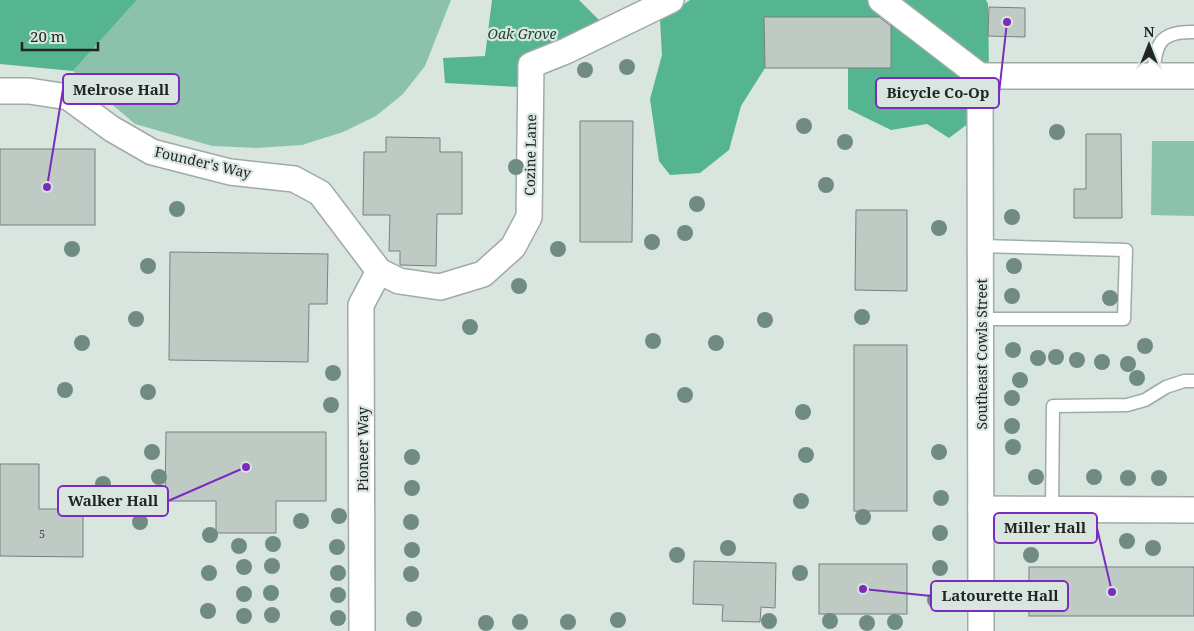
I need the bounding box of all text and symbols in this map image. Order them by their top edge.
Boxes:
scale bar [22,20,99,52]
north arrow [1124,20,1174,70]
text: N [1143,22,1155,41]
park label: Oak Grove [488,24,557,43]
text: 20 m [30,26,65,46]
callout: Melrose Hall [63,74,179,104]
callout: Bicycle Co-Op [876,78,999,108]
text: Melrose Hall [73,79,170,99]
text: Bicycle Co-Op [887,82,990,102]
street label: Cozine Lane [520,114,540,196]
street label: Founder's Way [153,142,253,182]
street label: Southeast Cowls Street [972,279,991,429]
street label: Pioneer Way [353,407,372,491]
callout: Walker Hall [58,486,168,516]
text: Walker Hall [68,490,159,510]
callout: Miller Hall [994,513,1097,543]
text: Miller Hall [1004,517,1087,537]
house number: 5 [39,526,45,541]
callout: Latourette Hall [931,581,1068,611]
text: Latourette Hall [941,585,1059,605]

